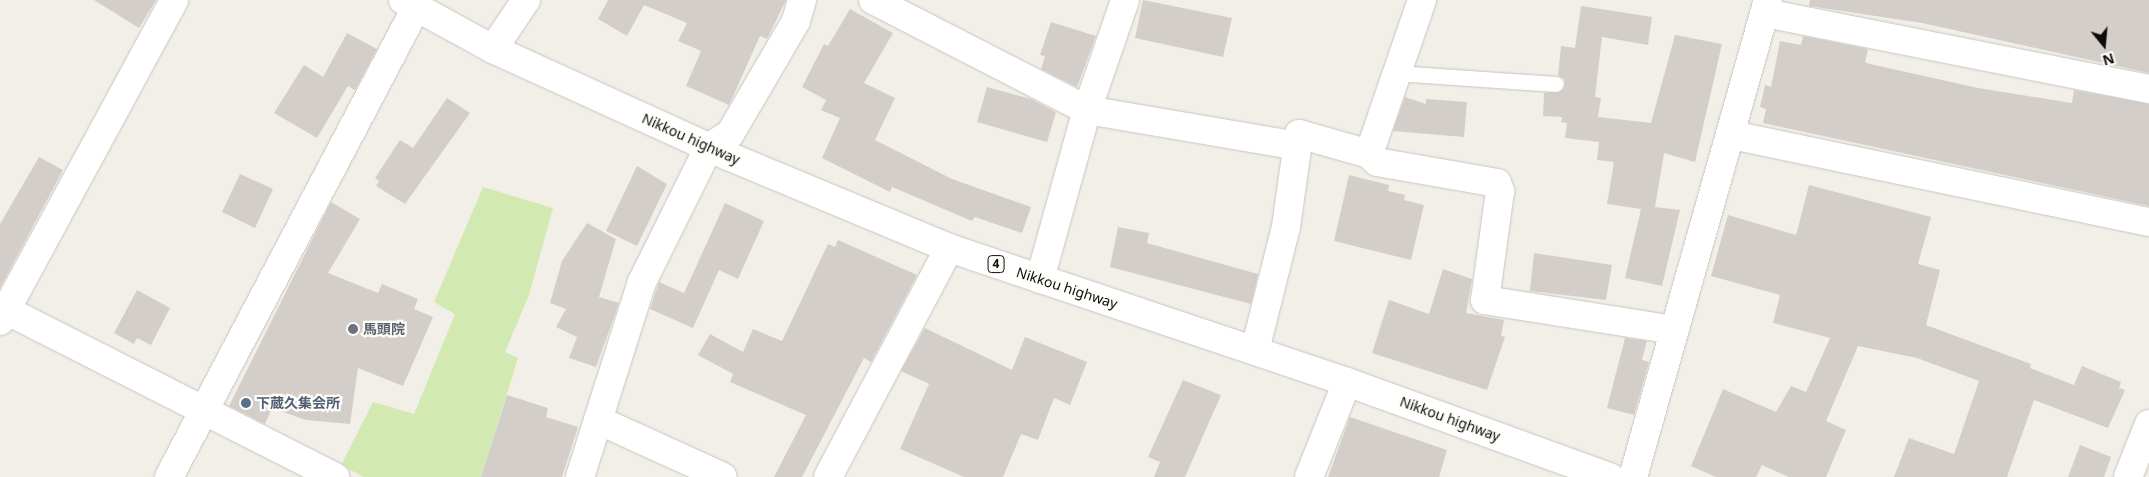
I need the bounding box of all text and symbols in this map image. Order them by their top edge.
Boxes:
north arrow [2079,20,2129,70]
text: N [2100,49,2117,71]
street label: Nikkou highway [639,110,743,168]
road number: 4 [987,254,1005,274]
street label: Nikkou highway [1014,264,1120,312]
place label: 馬頭院 [363,321,405,337]
marker: 馬頭院 [347,323,359,335]
street label: Nikkou highway [1398,393,1502,445]
place label: 下蔵久集会所 [256,395,340,411]
marker: 下蔵久集会所 [240,397,252,409]

